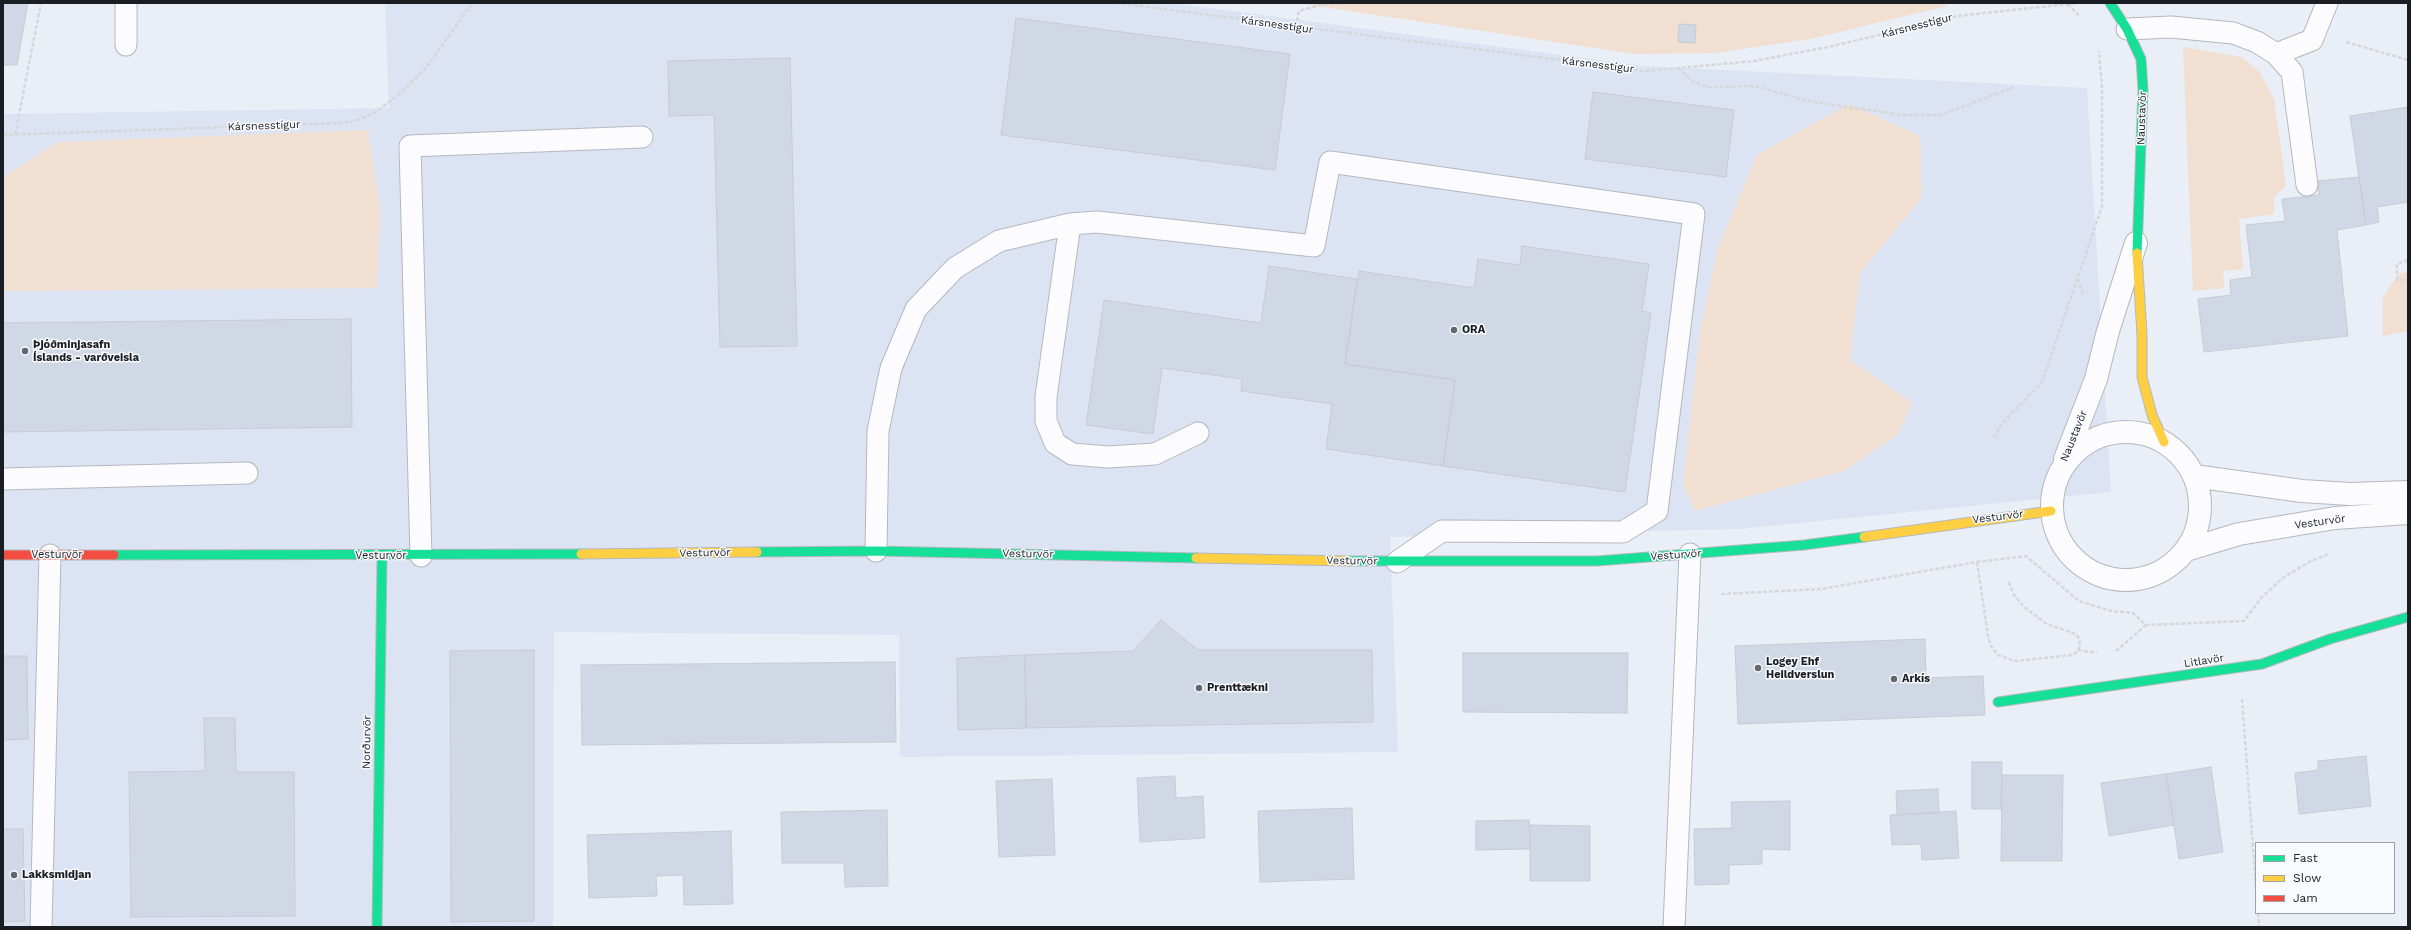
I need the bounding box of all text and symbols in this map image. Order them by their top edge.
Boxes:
street label: Kársnesstígur [1880,11,1954,41]
street label: Kársnesstígur [1240,13,1314,37]
street label: Kársnesstígur [1561,54,1635,76]
street label: Naustavör [2134,91,2150,145]
street label: Kársnesstígur [227,118,301,134]
place label: ORA [1462,323,1485,337]
marker: ORA [1449,325,1459,335]
place label: Þjóðminjasafn Íslands - varðveisla [33,338,139,364]
marker: Þjóðminjasafn Íslands - varðveisla [20,346,30,356]
street label: Naustavör [2058,408,2090,464]
street label: Vesturvör [1972,507,2024,527]
street label: Vesturvör [2294,512,2346,532]
street label: Vesturvör [679,546,731,560]
street label: Vesturvör [1002,547,1054,561]
street label: Vesturvör [1650,547,1702,563]
street label: Vesturvör [31,548,83,562]
street label: Vesturvör [355,549,407,563]
street label: Vesturvör [1326,554,1378,568]
street label: Litlavör [2183,651,2225,671]
place label: Logey Ehf Heildverslun [1766,655,1834,681]
marker: Logey Ehf Heildverslun [1753,663,1763,673]
place label: Arkís [1902,672,1930,686]
marker: Arkís [1889,674,1899,684]
place label: Prenttækni [1207,681,1268,695]
marker: Prenttækni [1194,683,1204,693]
street label: Norðurvör [360,715,374,769]
legend [2255,842,2395,914]
text: Fast [2293,851,2318,865]
place label: Lakksmidjan [22,868,91,882]
marker: Lakksmidjan [9,870,19,880]
text: Slow [2293,871,2321,885]
text: Jam [2293,891,2318,905]

